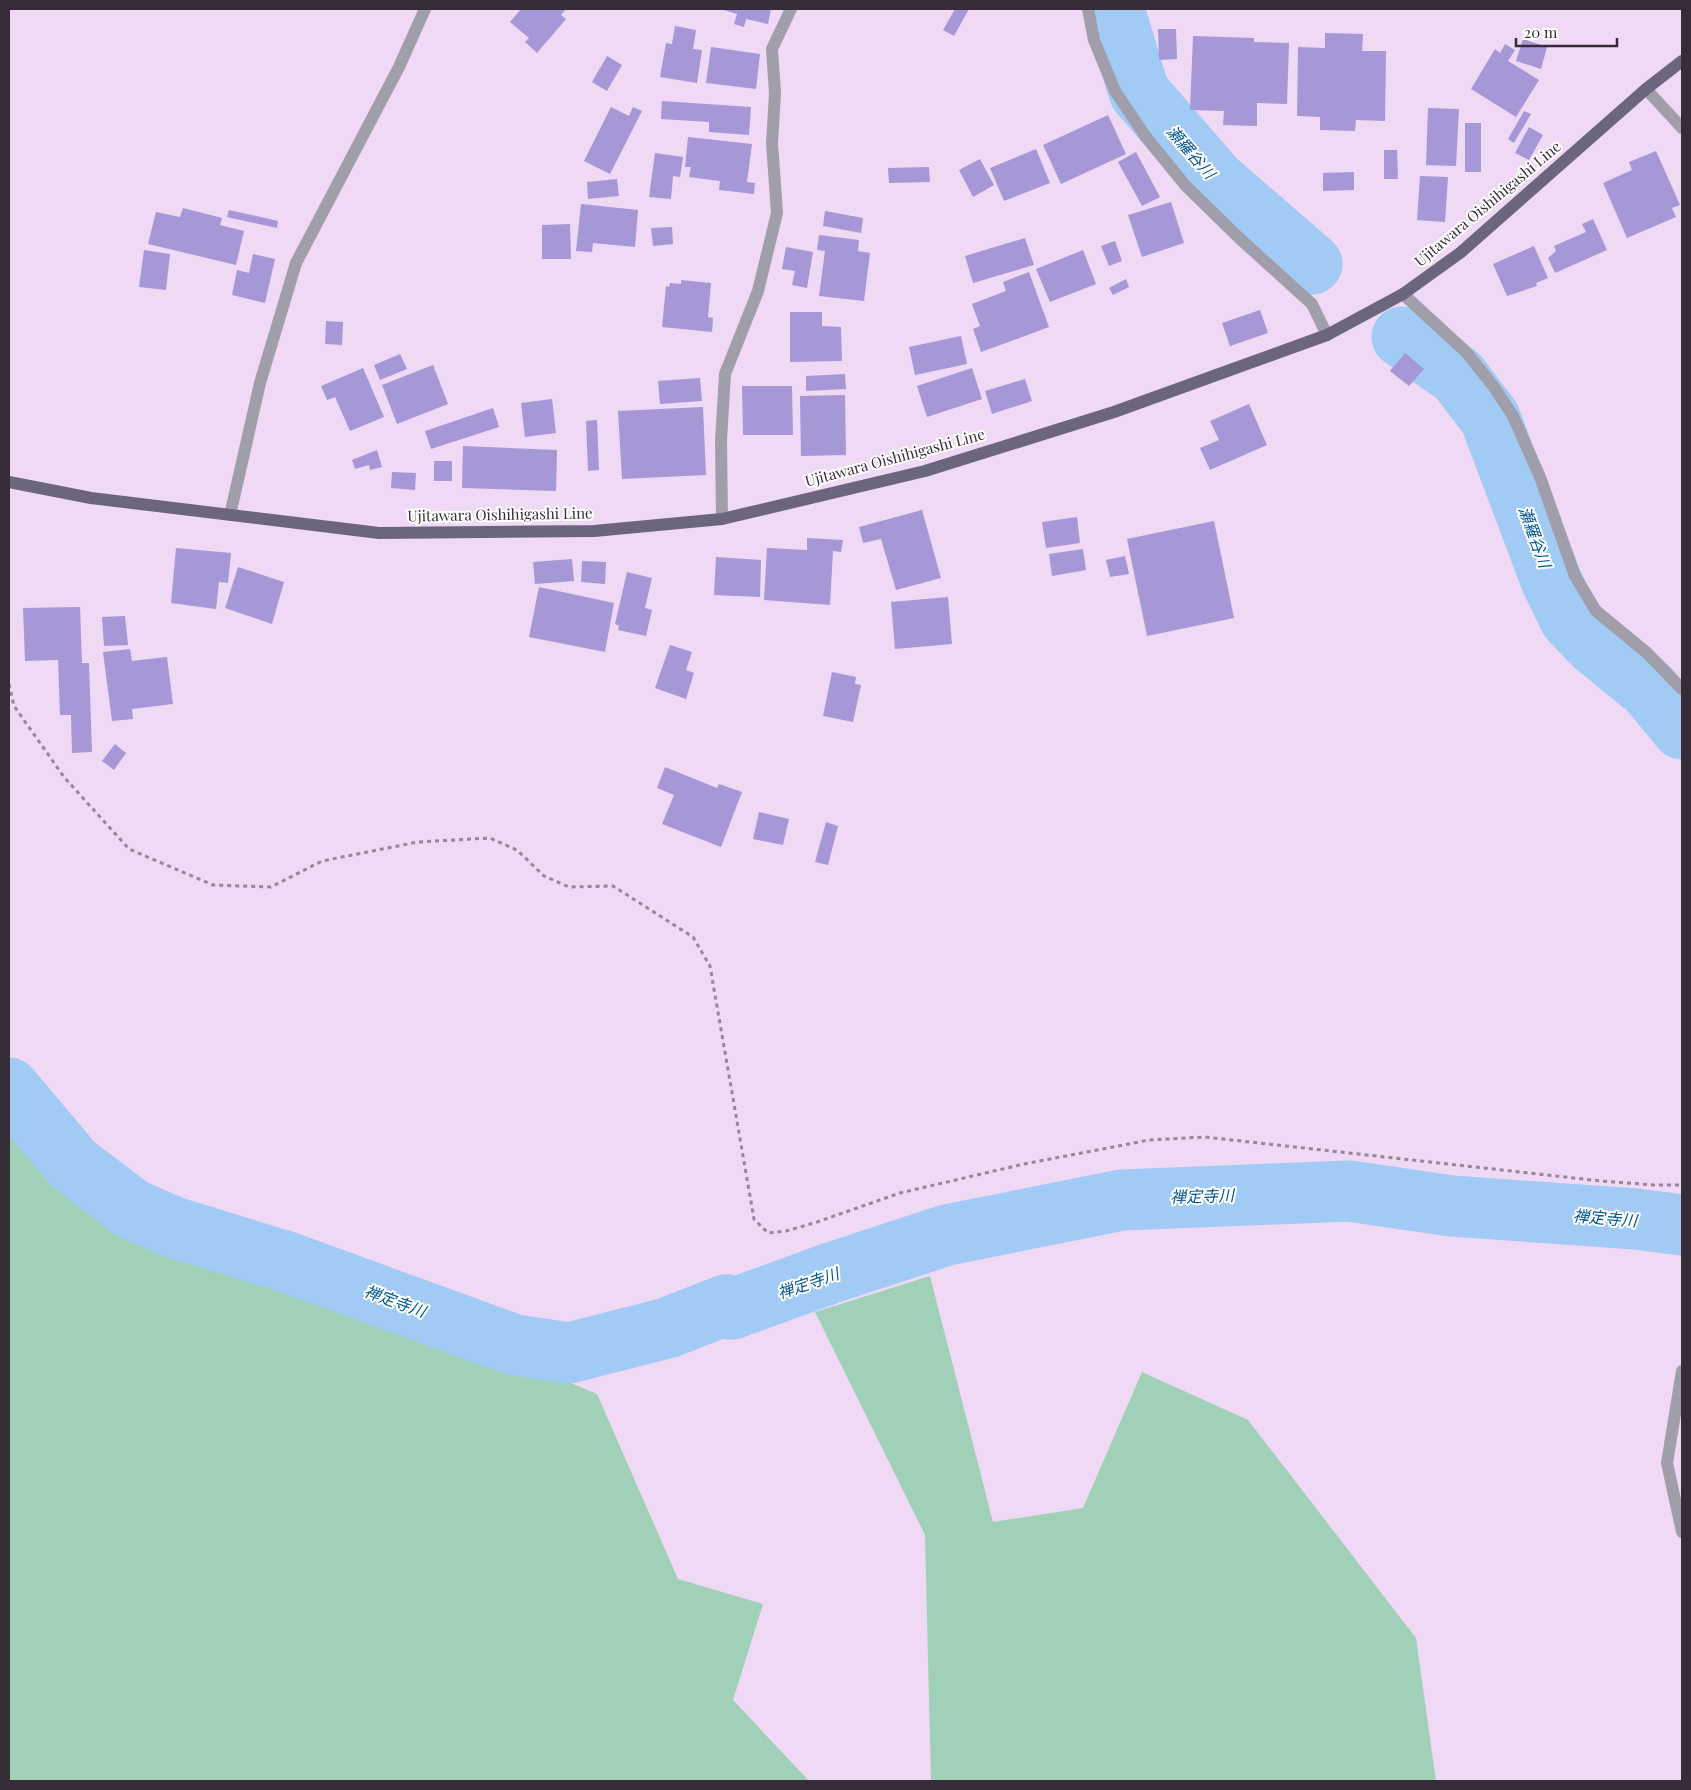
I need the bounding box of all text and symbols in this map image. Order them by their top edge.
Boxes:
scale bar [1516,15,1617,47]
text: 20 m [1524,22,1558,42]
water label: 瀬羅谷川 [1162,121,1222,184]
street label: Ujitawara Oishihigashi Line [1410,136,1565,270]
street label: Ujitawara Oishihigashi Line [803,423,987,491]
street label: Ujitawara Oishihigashi Line [407,502,593,526]
water label: 瀬羅谷川 [1515,503,1557,572]
water label: 禅定寺川 [1170,1184,1236,1207]
water label: 禅定寺川 [1572,1204,1640,1231]
water label: 禅定寺川 [774,1262,843,1303]
water label: 禅定寺川 [362,1280,431,1322]

